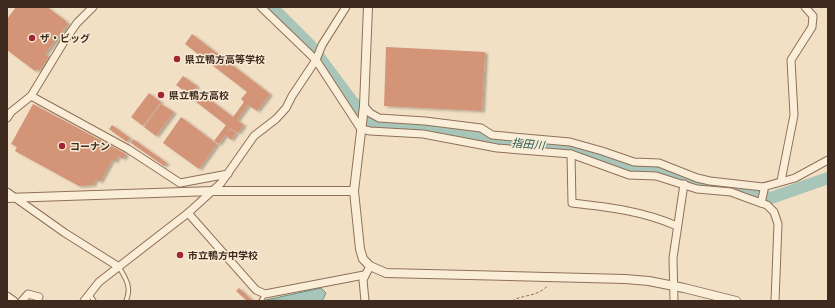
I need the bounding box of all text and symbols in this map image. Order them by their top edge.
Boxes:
place label: ザ・ビッグ [40,31,90,45]
marker: ザ・ビッグ [27,33,37,43]
place label: 県立鴨方高等学校 [185,52,265,66]
marker: 県立鴨方高等学校 [172,54,182,64]
place label: 県立鴨方高校 [169,88,229,102]
marker: 県立鴨方高校 [156,90,166,100]
water label: 指田川 [511,135,546,152]
place label: コーナン [70,139,110,153]
marker: コーナン [57,141,67,151]
place label: 市立鴨方中学校 [188,248,258,262]
marker: 市立鴨方中学校 [175,250,185,260]

